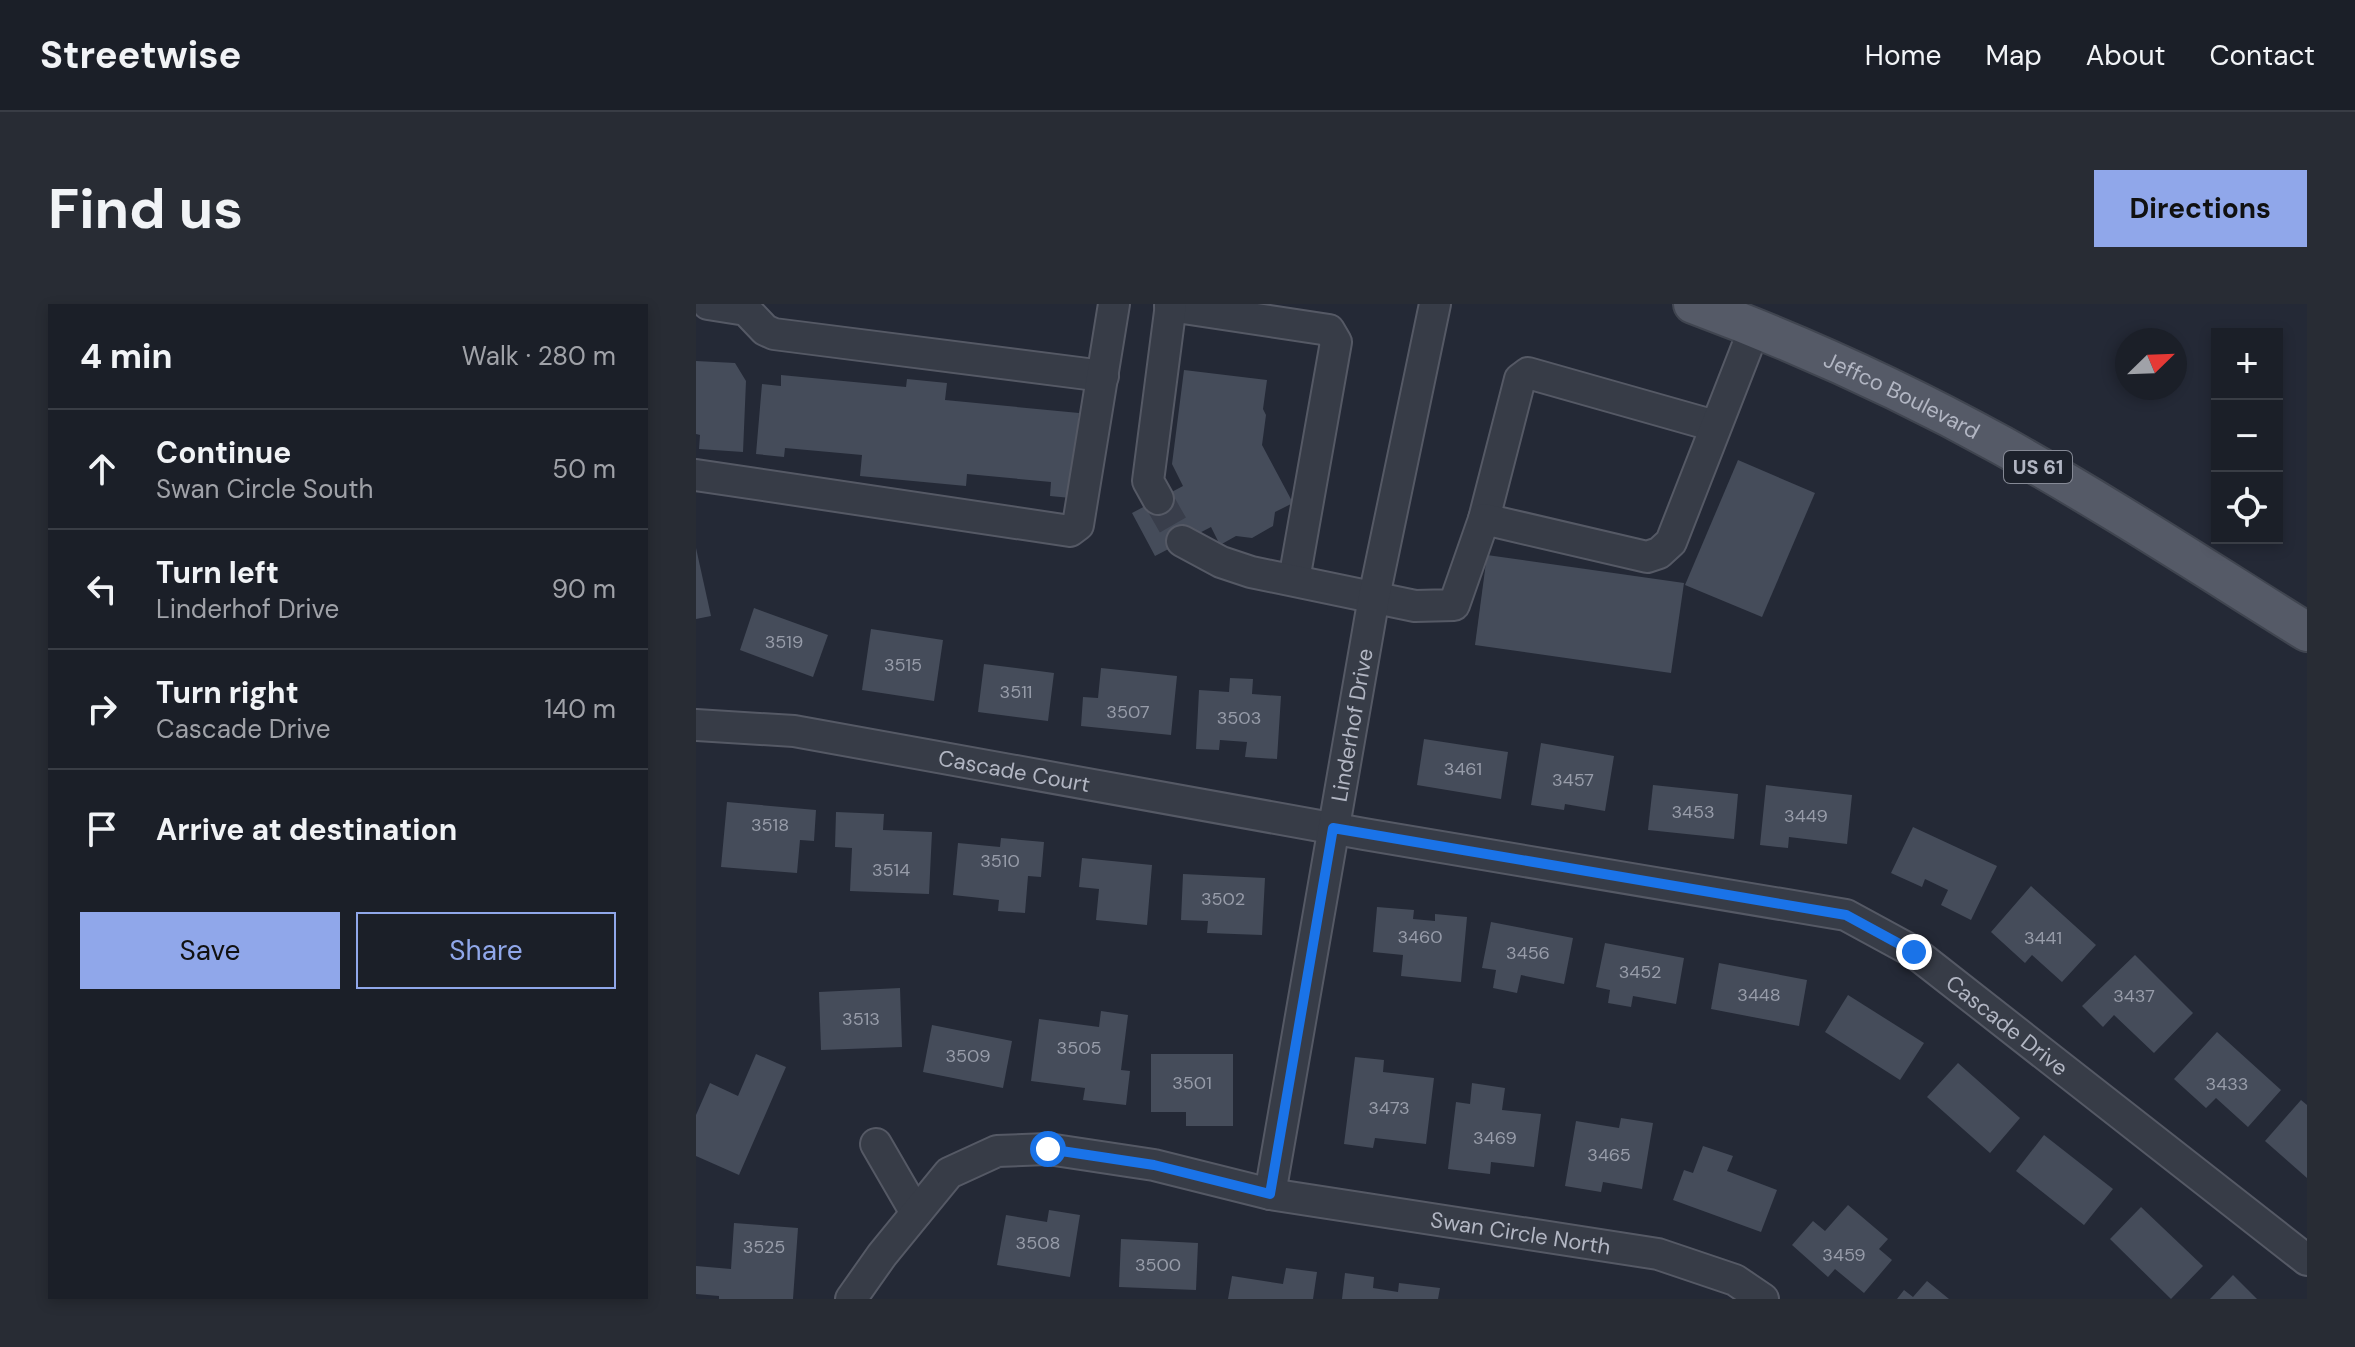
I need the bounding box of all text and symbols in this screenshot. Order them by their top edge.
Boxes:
text: Streetwise [40,30,241,80]
text: Home [1865,37,1941,74]
text: Map [1985,37,2042,74]
text: About [2086,37,2165,74]
text: Contact [2209,37,2315,74]
button: Directions [2094,170,2307,247]
text: Find us [48,172,243,245]
north arrow [2115,328,2187,400]
map controls [2211,328,2283,544]
button: + [2211,328,2283,400]
text: 4 min [80,334,172,379]
text: Walk · 280 m [462,339,616,373]
street label: Jeffco Boulevard [1819,345,1985,445]
button: − [2211,400,2283,472]
text: Continue [156,433,291,472]
icon: ahead [80,447,124,491]
road number: US 61 [2004,451,2072,483]
text: 50 m [552,452,616,486]
text: Swan Circle South [156,472,373,506]
button: locate [2211,472,2283,544]
text: Turn left [156,553,279,592]
icon: left [80,567,124,611]
text: 90 m [552,572,616,606]
text: Linderhof Drive [156,592,339,626]
house number: 3519 [765,630,803,654]
street label: Linderhof Drive [1324,646,1379,804]
house number: 3515 [884,653,922,677]
text: Turn right [156,673,299,712]
house number: 3511 [1000,680,1032,704]
icon: right [80,687,124,731]
text: 140 m [544,692,616,726]
house number: 3507 [1106,700,1150,724]
house number: 3503 [1217,706,1261,730]
text: Cascade Drive [156,712,330,746]
street label: Cascade Court [936,743,1092,799]
house number: 3461 [1444,757,1482,781]
house number: 3457 [1552,768,1594,792]
house number: 3453 [1671,800,1715,824]
house number: 3449 [1784,804,1828,828]
icon: arrive [80,807,124,851]
text: Arrive at destination [156,810,457,849]
house number: 3518 [751,813,789,837]
house number: 3510 [980,849,1020,873]
house number: 3514 [872,858,910,882]
house number: 3502 [1201,887,1245,911]
button: Save [80,912,340,989]
button: Share [356,912,616,989]
house number: 3460 [1397,925,1443,949]
house number: 3441 [2024,926,2062,950]
route end [1896,934,1932,970]
house number: 3456 [1506,941,1550,965]
house number: 3452 [1619,960,1661,984]
street label: Cascade Drive [1940,968,2074,1082]
house number: 3448 [1737,983,1781,1007]
house number: 3437 [2113,984,2155,1008]
house number: 3513 [842,1007,880,1031]
house number: 3505 [1057,1036,1101,1060]
house number: 3509 [945,1044,991,1068]
house number: 3501 [1172,1071,1212,1095]
house number: 3433 [2206,1072,2248,1096]
house number: 3473 [1368,1096,1410,1120]
house number: 3469 [1473,1126,1517,1150]
route start [1030,1131,1066,1167]
house number: 3465 [1587,1143,1631,1167]
street label: Swan Circle North [1429,1205,1613,1261]
house number: 3508 [1016,1231,1060,1255]
house number: 3525 [743,1235,785,1259]
house number: 3459 [1822,1243,1866,1267]
house number: 3500 [1135,1253,1181,1277]

